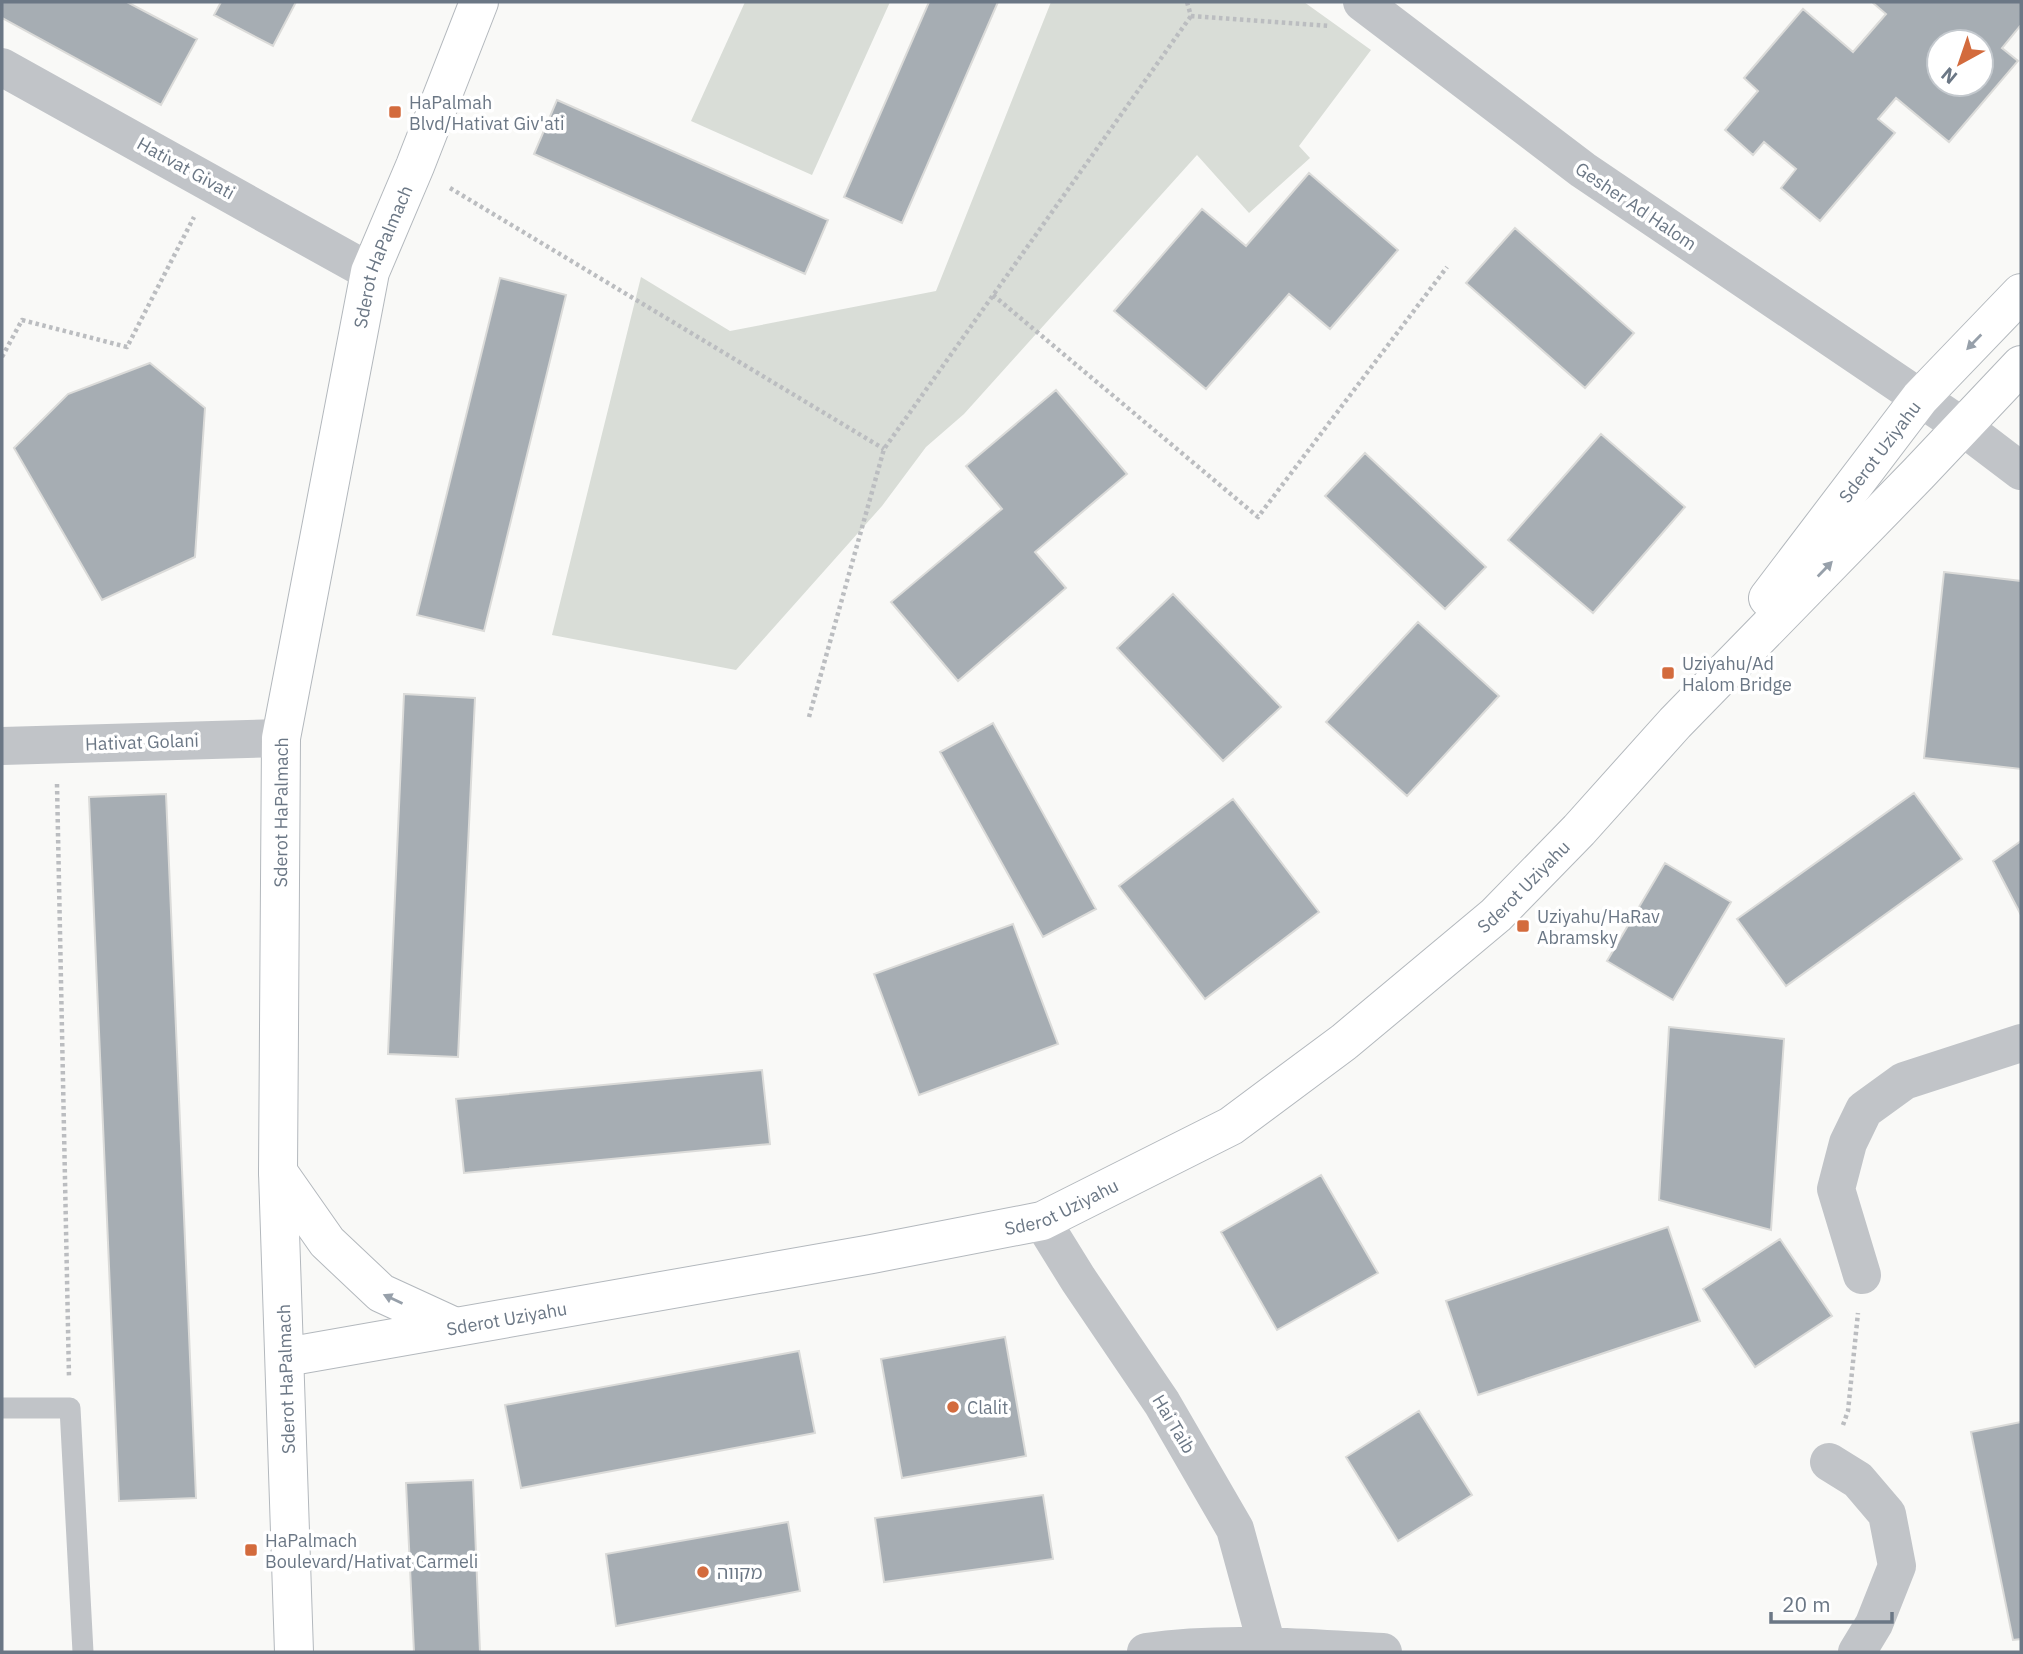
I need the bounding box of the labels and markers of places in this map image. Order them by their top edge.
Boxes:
place label: HaPalmah Blvd/Hativat Giv'ati [409,91,565,135]
marker: HaPalmah Blvd/Hativat Giv'ati [387,104,403,120]
place label: Uziyahu/Ad Halom Bridge [1682,652,1792,696]
marker: Uziyahu/Ad Halom Bridge [1660,665,1676,681]
place label: Uziyahu/HaRav Abramsky [1537,905,1660,949]
marker: Uziyahu/HaRav Abramsky [1515,918,1531,934]
place label: Clalit [967,1396,1008,1419]
marker: Clalit [945,1399,961,1415]
place label: HaPalmach Boulevard/Hativat Carmeli [265,1529,478,1573]
marker: HaPalmach Boulevard/Hativat Carmeli [243,1542,259,1558]
place label: מקווה [717,1561,762,1584]
marker: מקווה [695,1564,711,1580]

